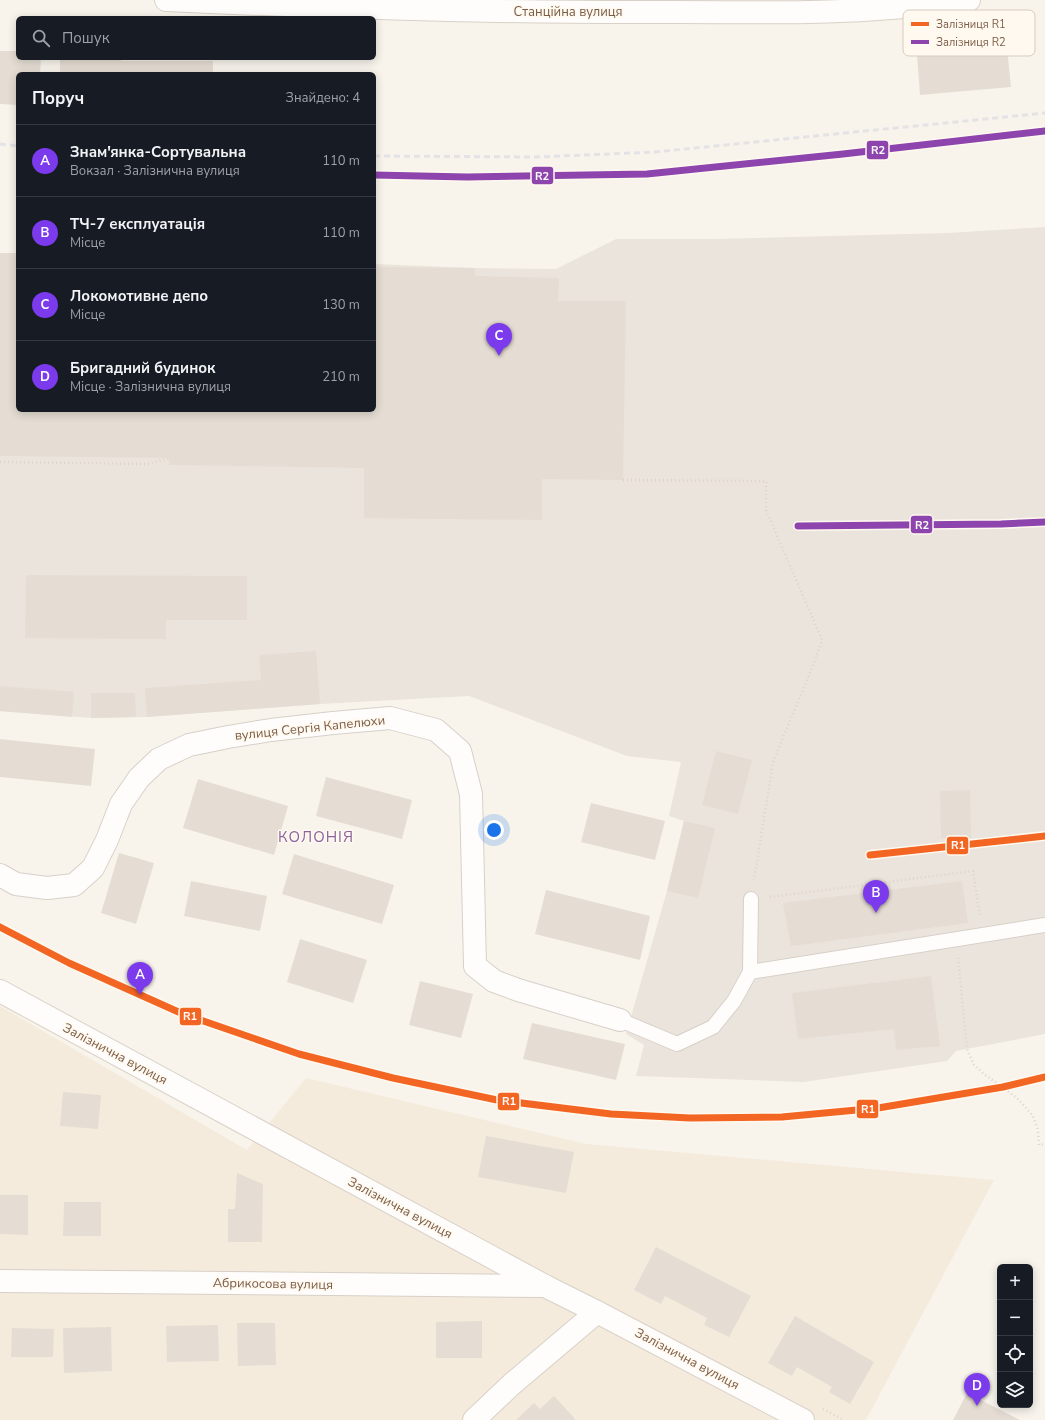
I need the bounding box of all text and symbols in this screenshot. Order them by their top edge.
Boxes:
street label: Станційна вулиця [513,3,623,21]
legend [903,10,1035,56]
search box [16,16,376,60]
text: Залізниця R1 [936,17,1006,32]
icon: search [30,27,52,49]
text: Пошук [62,28,110,48]
text: Залізниця R2 [936,35,1006,50]
text: Поруч [32,87,84,110]
text: Знайдено: 4 [286,89,360,107]
line badge: R2 [866,140,889,160]
text: Знам'янка-Сортувальна [70,142,246,162]
text: R2 [871,143,885,158]
text: A [40,152,50,170]
text: 110 m [322,152,360,170]
text: Вокзал · Залізнична вулиця [70,162,240,180]
line badge: R2 [531,166,554,185]
text: R2 [535,169,549,184]
text: ТЧ-7 експлуатація [70,214,205,234]
text: B [41,224,49,242]
text: 110 m [322,224,360,242]
text: Місце [70,234,105,252]
text: Локомотивне депо [70,286,208,306]
text: C [41,296,49,314]
text: 130 m [322,296,360,314]
text: Місце [70,306,105,324]
pin: C [486,323,512,356]
text: Бригадний будинок [70,358,216,378]
text: D [40,368,50,386]
text: 210 m [322,368,360,386]
text: Місце · Залізнична вулиця [70,378,231,396]
line badge: R2 [910,515,933,534]
text: R2 [915,518,929,533]
street label: вулиця Сергія Капелюхи [234,711,386,745]
your location [484,820,504,840]
district label: КОЛОНІЯ [278,827,354,847]
line badge: R1 [946,836,969,855]
text: R1 [951,838,965,853]
pin: B [863,880,889,913]
pin: A [127,962,153,995]
line badge: R1 [179,1007,202,1026]
text: R1 [183,1009,197,1024]
street label: Залізнична вулиця [59,1019,171,1089]
line badge: R1 [497,1092,520,1111]
text: R1 [502,1094,516,1109]
line badge: R1 [856,1099,879,1119]
text: R1 [861,1102,875,1117]
street label: Залізнична вулиця [344,1173,456,1243]
map controls [997,1264,1033,1408]
button: + [997,1264,1033,1300]
street label: Абрикосова вулиця [213,1274,333,1294]
button: − [997,1300,1033,1336]
street label: Залізнична вулиця [631,1324,743,1394]
button: locate [997,1336,1033,1372]
button: layers [997,1372,1033,1408]
pin: D [964,1373,990,1406]

